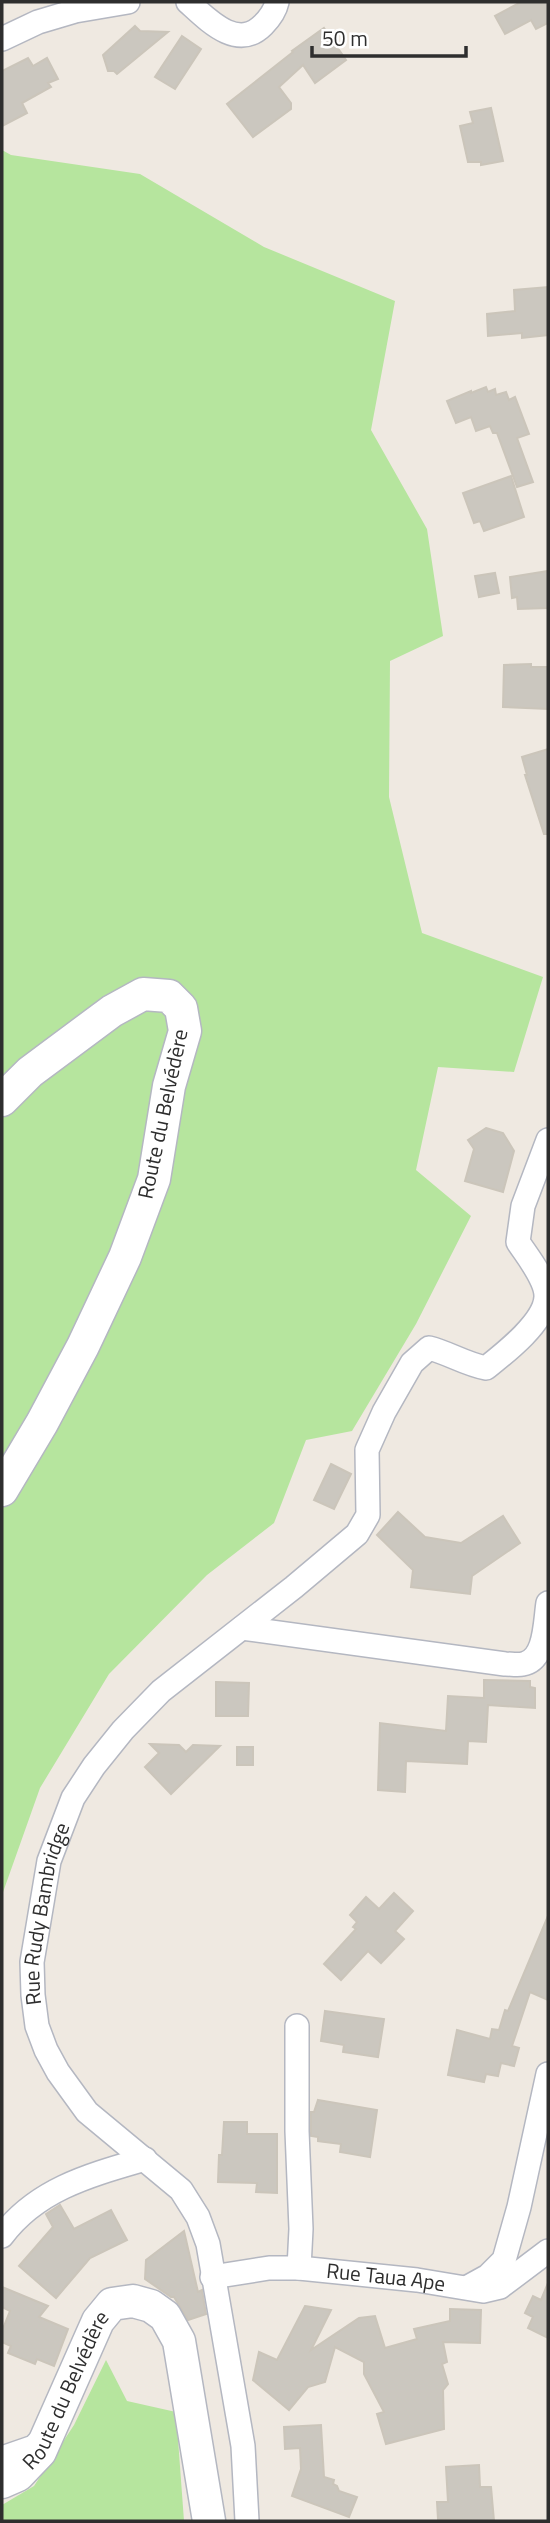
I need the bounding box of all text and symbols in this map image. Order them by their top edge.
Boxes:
scale bar [312,14,466,58]
text: 50 m [322,22,368,54]
street label: Route du Belvédère [128,1026,196,1202]
street label: Rue Rudy Bambridge [15,1817,77,2007]
street label: Rue Taua Ape [325,2254,448,2299]
street label: Route du Belvédère [14,2303,116,2477]

